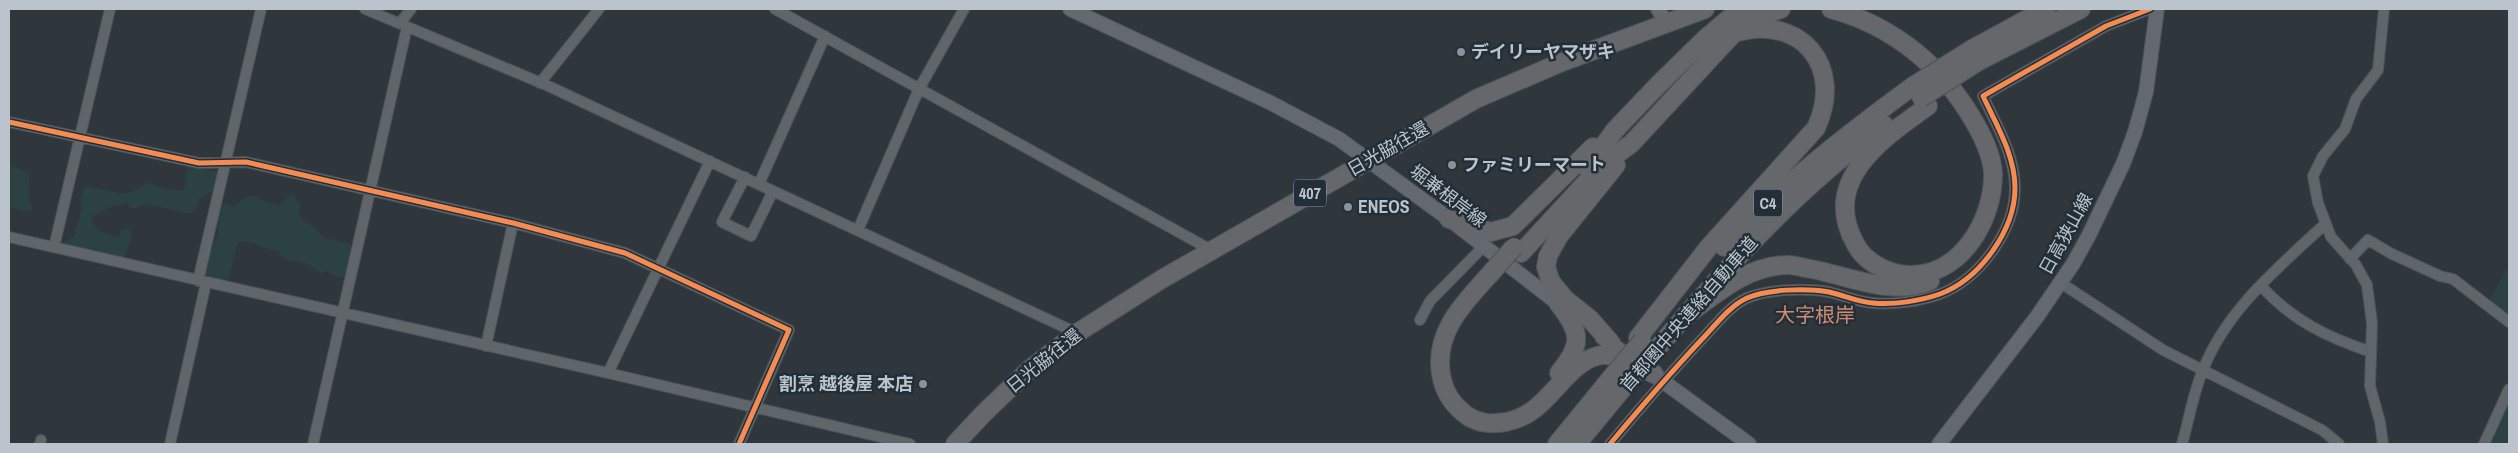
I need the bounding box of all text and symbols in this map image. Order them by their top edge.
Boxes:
place label: デイリーヤマザキ [1471,39,1615,64]
marker: デイリーヤマザキ [1455,46,1467,58]
street label: 日光脇往還 [1343,115,1433,182]
place label: ファミリーマート [1462,152,1606,177]
street label: 堀兼根岸線 [1405,159,1492,233]
marker: ファミリーマート [1446,159,1458,171]
road number: 407 [1294,180,1326,207]
street label: 日高狭山線 [2033,188,2098,279]
road number: C4 [1754,190,1782,217]
place label: ENEOS [1358,194,1410,219]
marker: ENEOS [1342,201,1354,213]
street label: 首都圏中央連絡自動車道 [1614,231,1763,397]
district label: 大字根岸 [1775,301,1855,328]
street label: 日光脇往還 [1001,323,1087,399]
place label: 割烹 越後屋 本店 [779,371,913,396]
marker: 割烹 越後屋 本店 [917,378,929,390]

